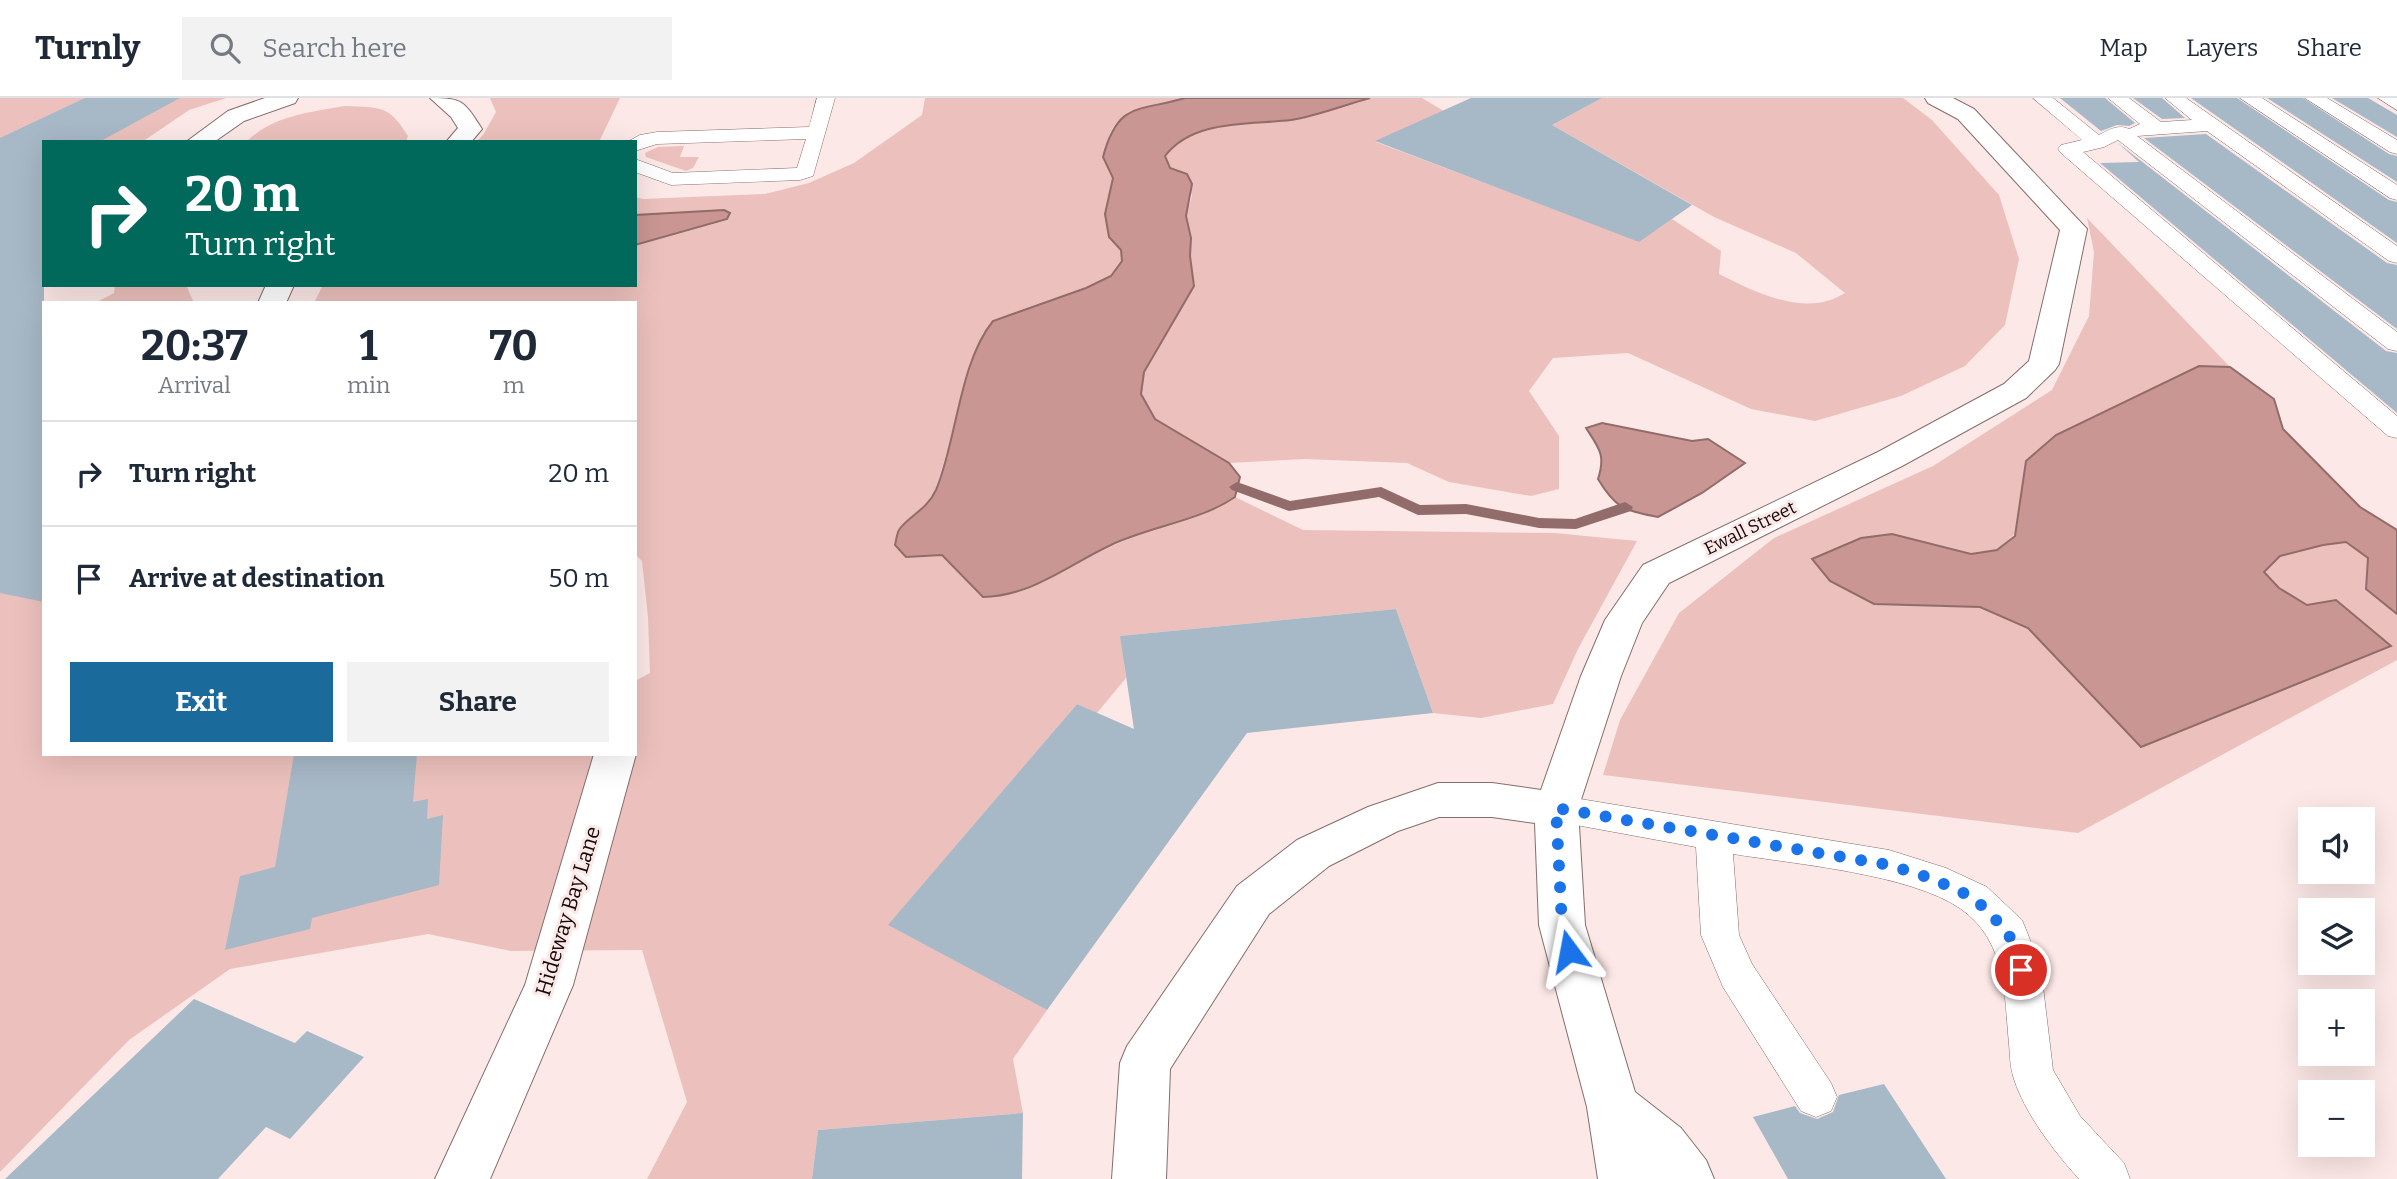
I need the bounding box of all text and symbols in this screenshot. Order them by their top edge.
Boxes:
search box [182,17,672,80]
text: Turnly [35,28,140,68]
icon: search [206,29,244,67]
text: Search here [262,33,407,64]
text: Map [2100,34,2148,62]
text: Layers [2186,34,2258,62]
text: Share [2296,34,2362,62]
text: 20 m [185,165,299,224]
icon: right [70,168,161,259]
text: Turn right [185,225,336,263]
text: 20:37 [141,321,248,371]
text: 1 [360,321,378,371]
text: 70 [489,321,538,371]
text: Arrival [158,371,231,399]
text: min [347,371,390,399]
text: m [503,371,525,399]
icon: right [70,455,108,493]
text: Turn right [129,458,256,489]
text: 20 m [548,458,609,489]
street label: Ewall Street [1701,496,1800,560]
icon: arrive [70,560,108,598]
text: Arrive at destination [129,563,384,594]
text: 50 m [548,563,609,594]
button: Exit [70,662,333,742]
button: Share [347,662,609,742]
map controls [2298,807,2375,1157]
button: sound [2298,807,2375,884]
street label: Hideway Bay Lane [530,823,606,999]
button: layers [2298,898,2375,975]
position arrow [1532,914,1606,988]
pin [1991,940,2051,1000]
icon: arrive [2002,951,2040,989]
button: + [2298,989,2375,1066]
button: − [2298,1080,2375,1157]

